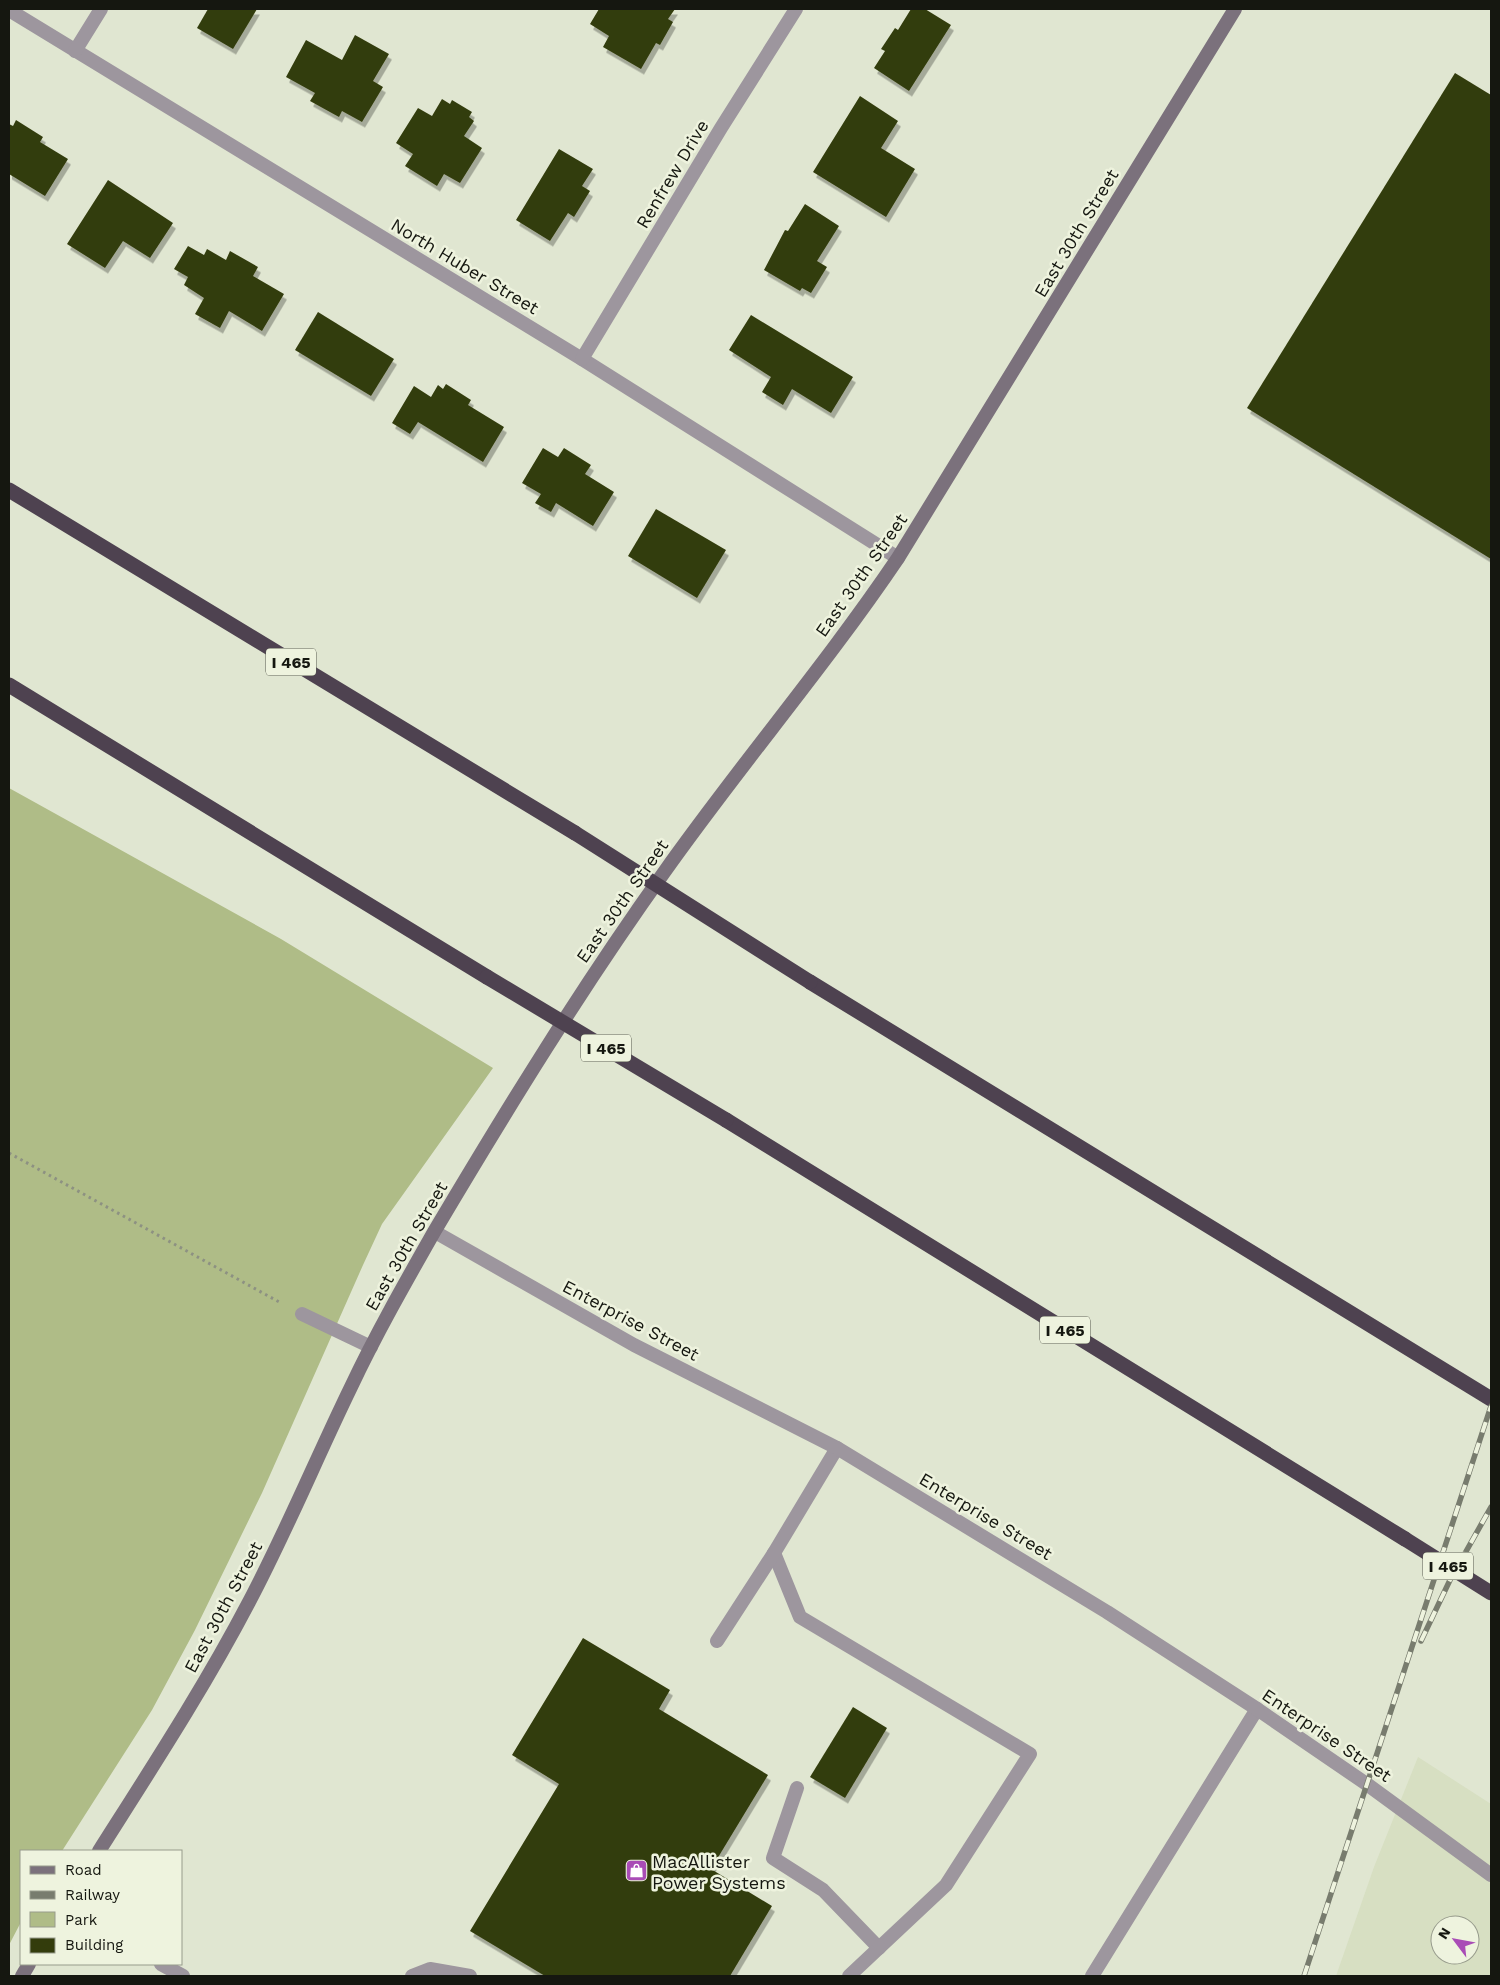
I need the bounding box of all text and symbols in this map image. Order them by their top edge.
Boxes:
street label: Renfrew Drive [631,116,713,232]
street label: East 30th Street [1030,165,1123,301]
street label: North Huber Street [387,214,543,319]
street label: East 30th Street [811,509,912,641]
road number: I 465 [266,649,316,676]
street label: East 30th Street [572,835,673,967]
road number: I 465 [581,1034,631,1062]
street label: East 30th Street [361,1177,452,1314]
street label: Enterprise Street [559,1275,703,1365]
road number: I 465 [1040,1316,1090,1344]
street label: Enterprise Street [916,1468,1057,1564]
street label: East 30th Street [180,1537,267,1676]
road number: I 465 [1423,1552,1473,1580]
street label: Enterprise Street [1258,1684,1396,1786]
legend [20,1850,182,1965]
place label: MacAllister Power Systems [652,1851,786,1893]
shop icon: MacAllister Power Systems [624,1859,648,1883]
text: Road [65,1861,102,1879]
text: Railway [65,1886,120,1904]
text: Park [65,1911,98,1929]
north arrow [1430,1915,1480,1965]
text: N [1434,1924,1454,1942]
text: Building [65,1936,123,1954]

